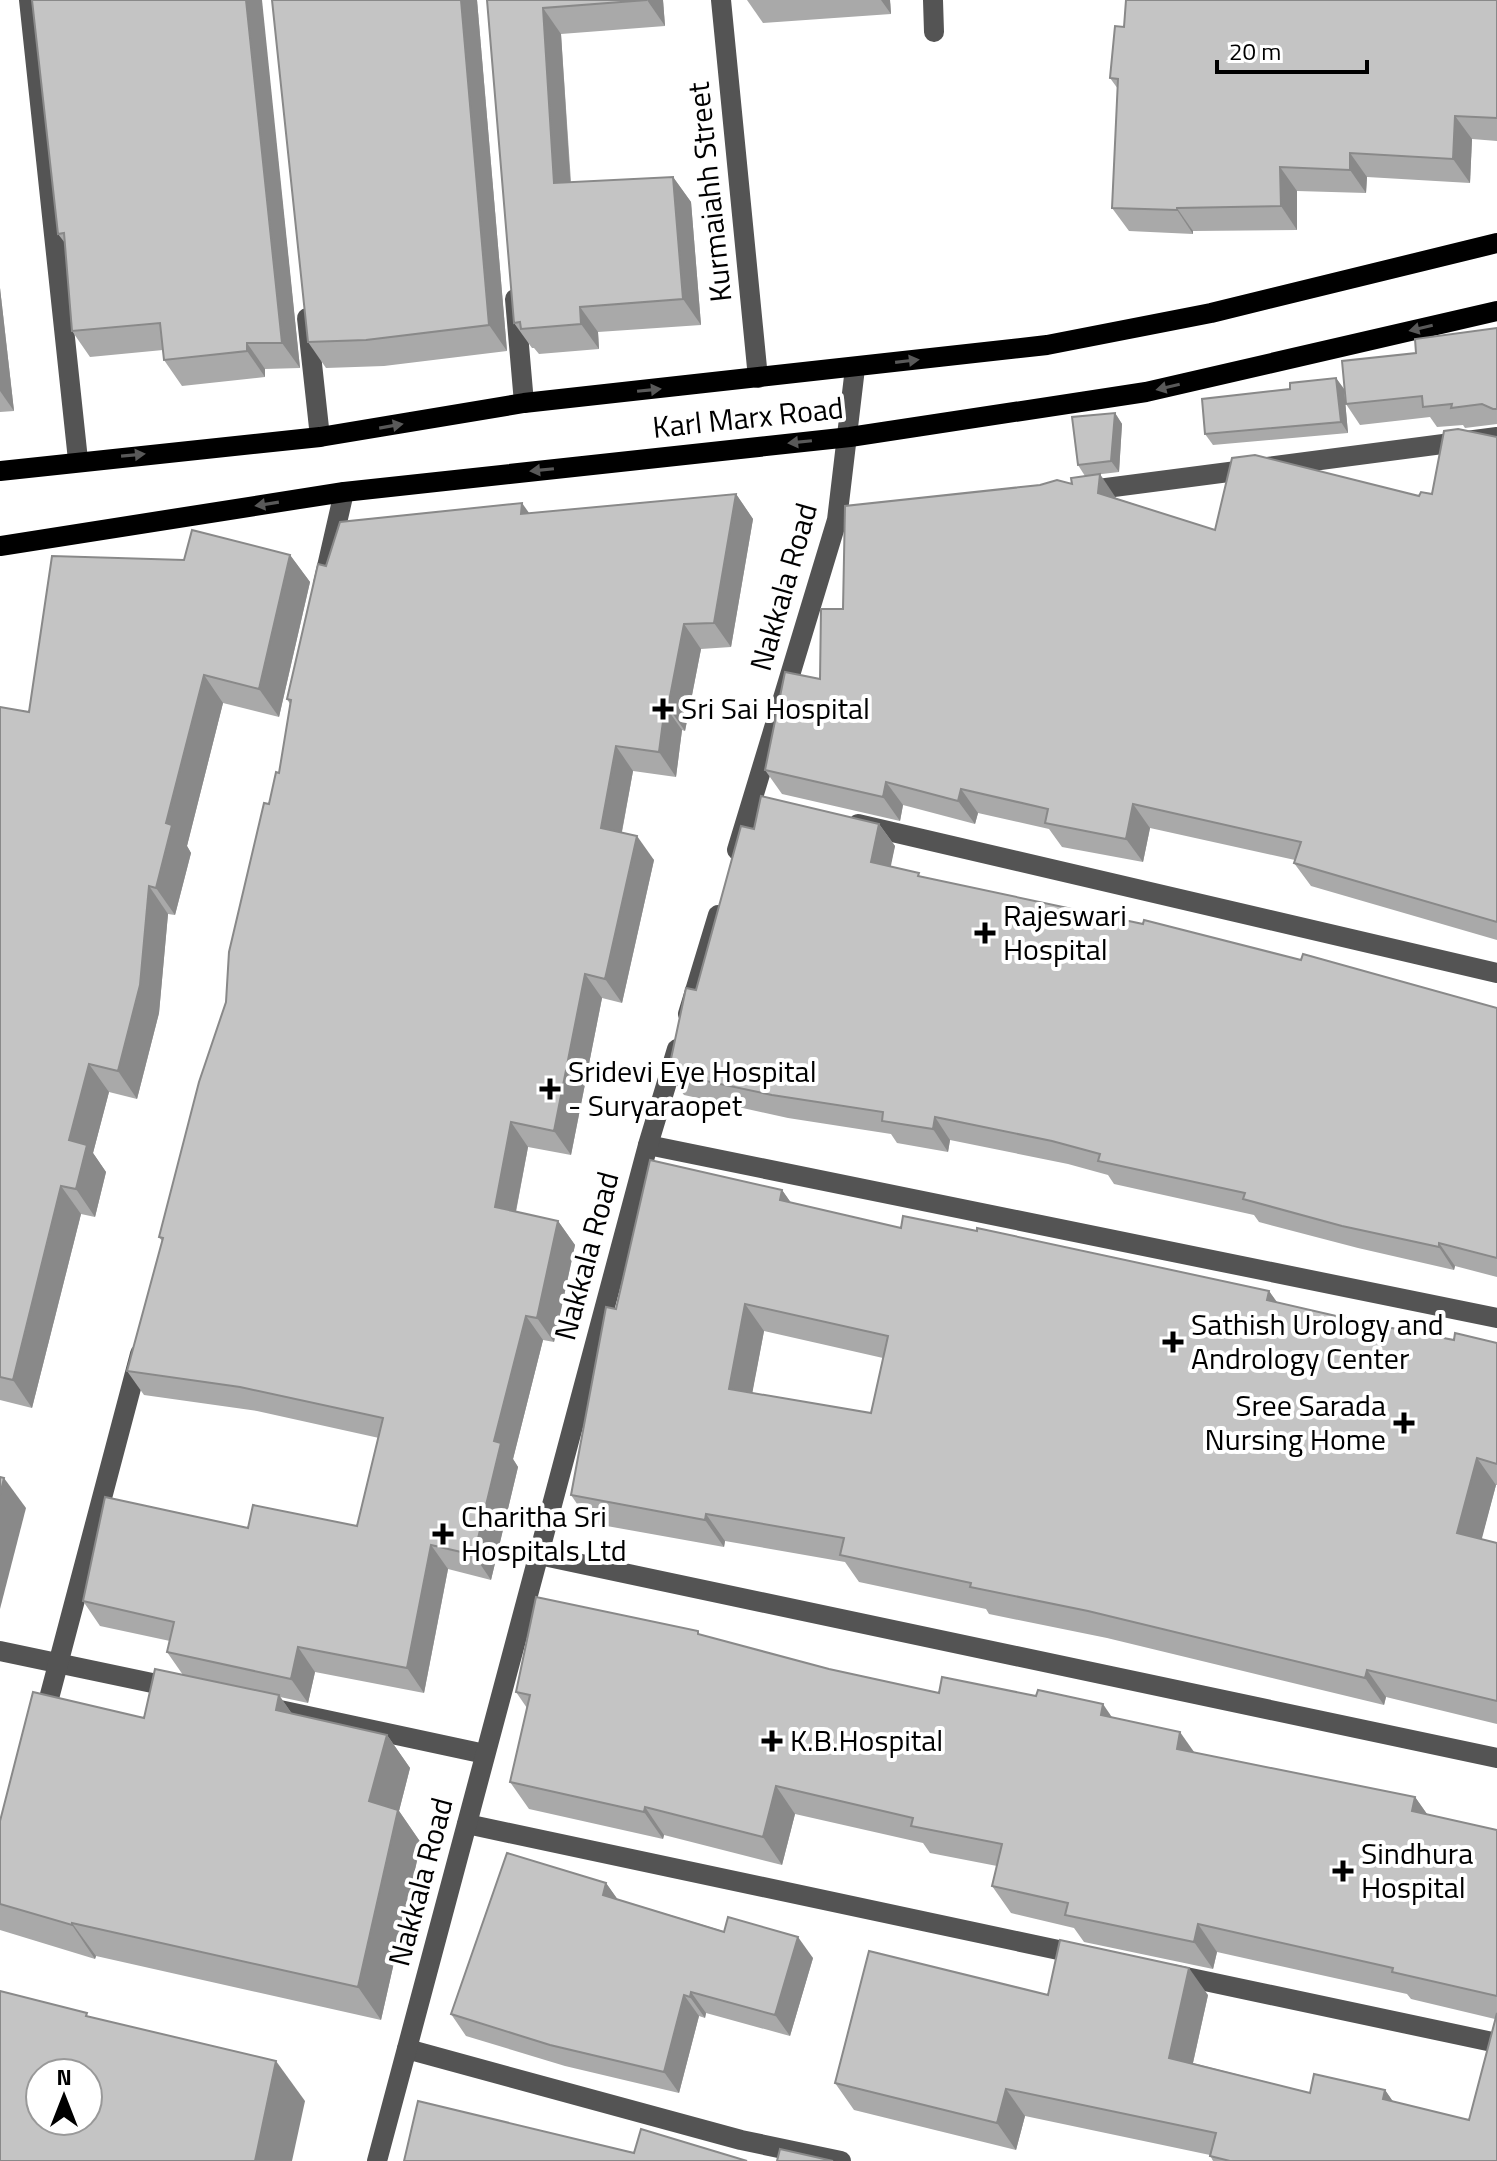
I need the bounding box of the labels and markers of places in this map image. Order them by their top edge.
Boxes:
place label: Sri Sai Hospital [681,685,870,731]
marker: Sri Sai Hospital [652,698,674,720]
place label: Rajeswari Hospital [1003,892,1127,972]
marker: Rajeswari Hospital [974,922,996,944]
place label: Sridevi Eye Hospital - Suryaraopet [568,1048,817,1128]
marker: Sridevi Eye Hospital - Suryaraopet [539,1078,561,1100]
place label: Sathish Urology and Andrology Center [1191,1301,1444,1381]
marker: Sathish Urology and Andrology Center [1162,1331,1184,1353]
place label: Sree Sarada Nursing Home [1205,1382,1386,1462]
marker: Sree Sarada Nursing Home [1393,1412,1415,1434]
place label: Charitha Sri Hospitals Ltd [461,1493,627,1573]
marker: Charitha Sri Hospitals Ltd [432,1523,454,1545]
place label: K.B.Hospital [790,1717,943,1763]
marker: K.B.Hospital [761,1730,783,1752]
place label: Sindhura Hospital [1361,1830,1473,1910]
marker: Sindhura Hospital [1332,1860,1354,1882]

